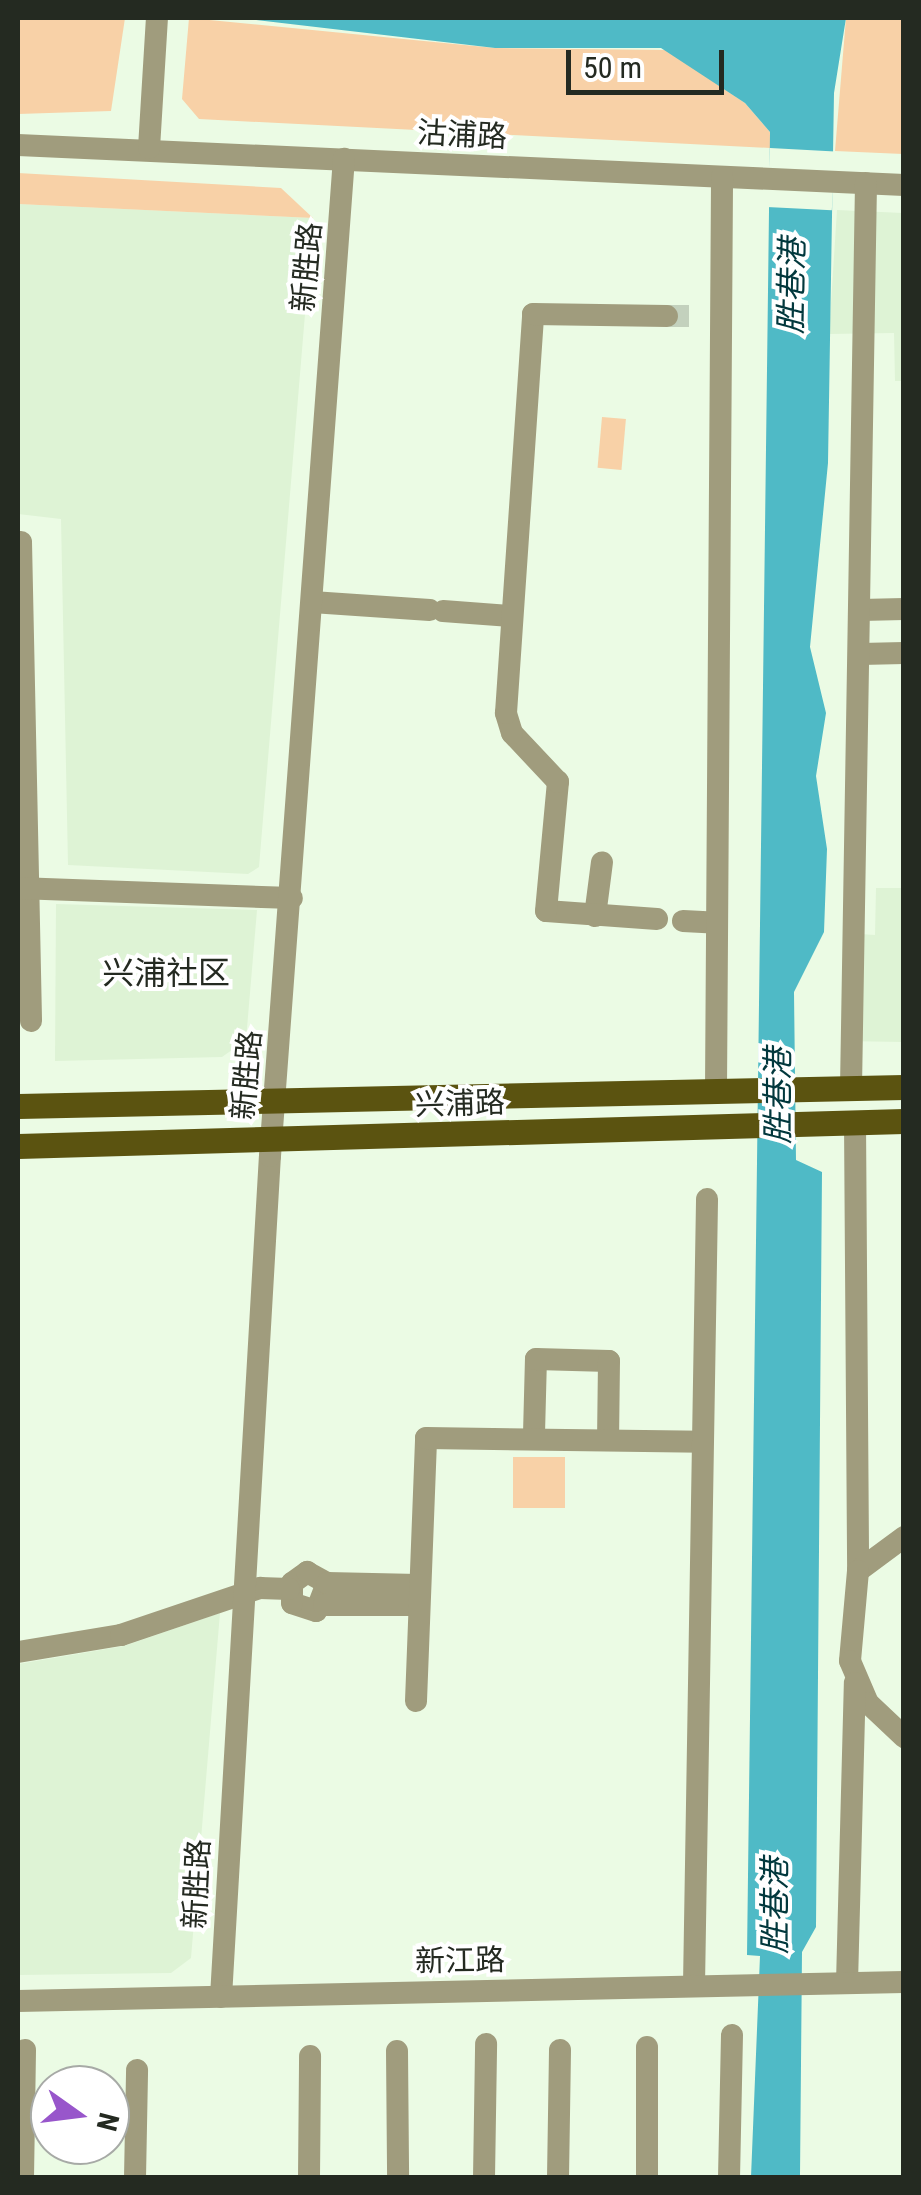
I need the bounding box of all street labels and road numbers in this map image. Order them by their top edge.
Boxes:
street label: 沽浦路 [416,115,508,155]
street label: 新胜路 [285,221,329,313]
street label: 新胜路 [225,1029,269,1121]
street label: 兴浦路 [414,1084,506,1124]
street label: 新胜路 [177,1838,217,1930]
street label: 新江路 [415,1942,505,1980]

